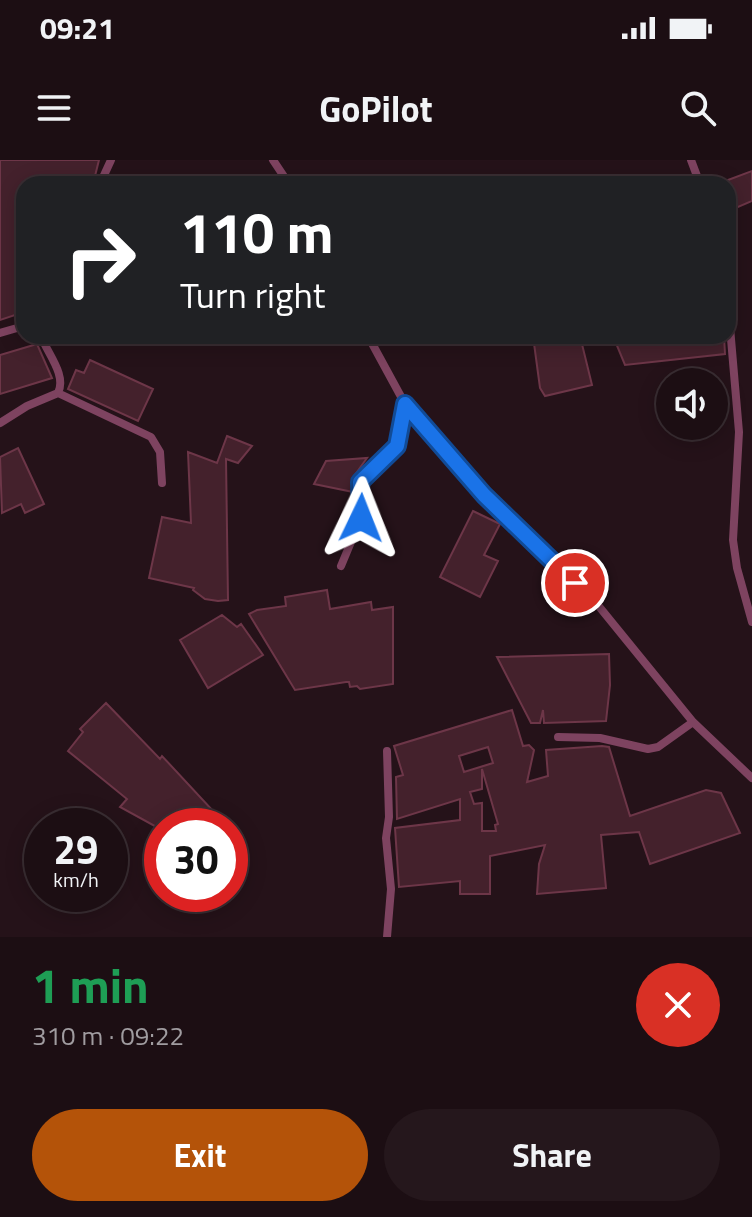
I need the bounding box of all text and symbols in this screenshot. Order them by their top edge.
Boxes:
text: 09:21 [40,5,115,51]
text: GoPilot [319,81,433,136]
icon: menu [32,86,76,130]
icon: search [676,86,720,130]
text: 110 m [180,190,333,275]
icon: right [48,208,152,312]
text: Turn right [180,267,325,322]
map controls [656,368,728,440]
button: sound [656,368,728,440]
position arrow [319,476,403,560]
pin [541,549,609,617]
icon: arrive [553,561,597,605]
speed limit sign: 30 [144,808,248,912]
text: 29 [54,819,98,880]
text: km/h [53,864,99,895]
text: 1 min [32,949,149,1022]
button: close [636,963,720,1047]
text: 310 m · 09:22 [32,1016,184,1055]
button: Exit [32,1109,368,1201]
button: Share [384,1109,720,1201]

